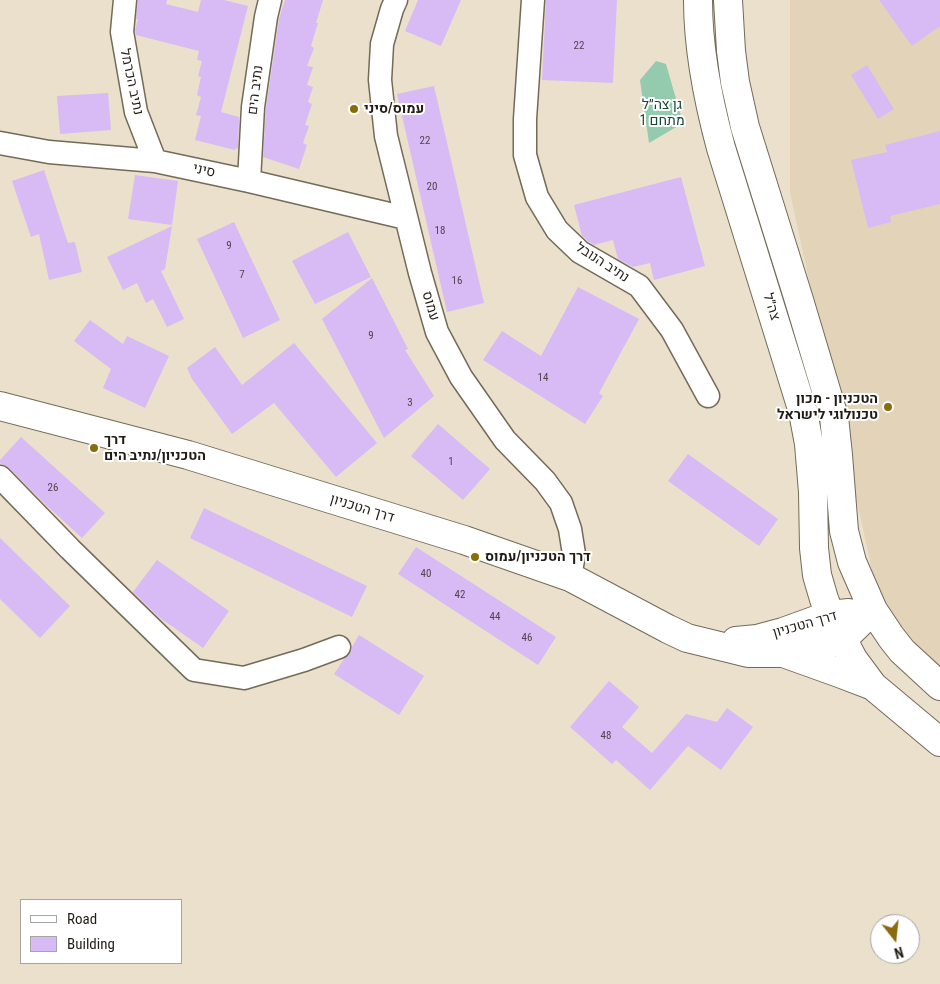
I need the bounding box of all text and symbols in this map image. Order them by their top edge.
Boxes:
house number: 22 [574,39,584,53]
street label: נתיב הכרמל [116,47,146,117]
street label: נתיב הים [245,64,267,116]
park label: גן צה״ל מתחם 1 [639,97,685,130]
place label: עמוס/סיני [364,101,424,117]
marker: עמוס/סיני [348,103,360,115]
house number: 22 [420,134,430,148]
street label: סיני [191,160,217,182]
house number: 20 [427,180,437,194]
house number: 18 [435,224,445,238]
house number: 9 [226,239,232,253]
street label: נתיב הנובל [572,239,632,287]
house number: 7 [239,268,245,282]
house number: 16 [452,274,462,288]
street label: עמוס [418,289,442,323]
street label: צה״ל [759,291,783,323]
house number: 9 [368,329,374,343]
house number: 14 [538,371,548,385]
place label: הטכניון - מכון טכנולוגי לישראל [777,391,878,424]
house number: 3 [407,396,413,410]
marker: הטכניון - מכון טכנולוגי לישראל [882,401,894,413]
place label: דרך הטכניון/נתיב הים [104,432,206,464]
marker: דרך הטכניון/נתיב הים [88,442,100,454]
house number: 1 [448,455,454,469]
house number: 26 [48,481,58,495]
street label: דרך הטכניון [328,491,396,527]
place label: דרך הטכניון/עמוס [485,549,591,565]
marker: דרך הטכניון/עמוס [469,551,481,563]
house number: 40 [421,567,431,581]
house number: 42 [455,588,465,602]
street label: דרך הטכניון [771,608,839,642]
house number: 44 [490,610,500,624]
house number: 46 [522,631,532,645]
house number: 48 [601,729,611,743]
legend [20,899,182,964]
text: Road [67,910,97,928]
north arrow [870,914,920,964]
text: Building [67,935,115,953]
text: N [893,944,905,961]

